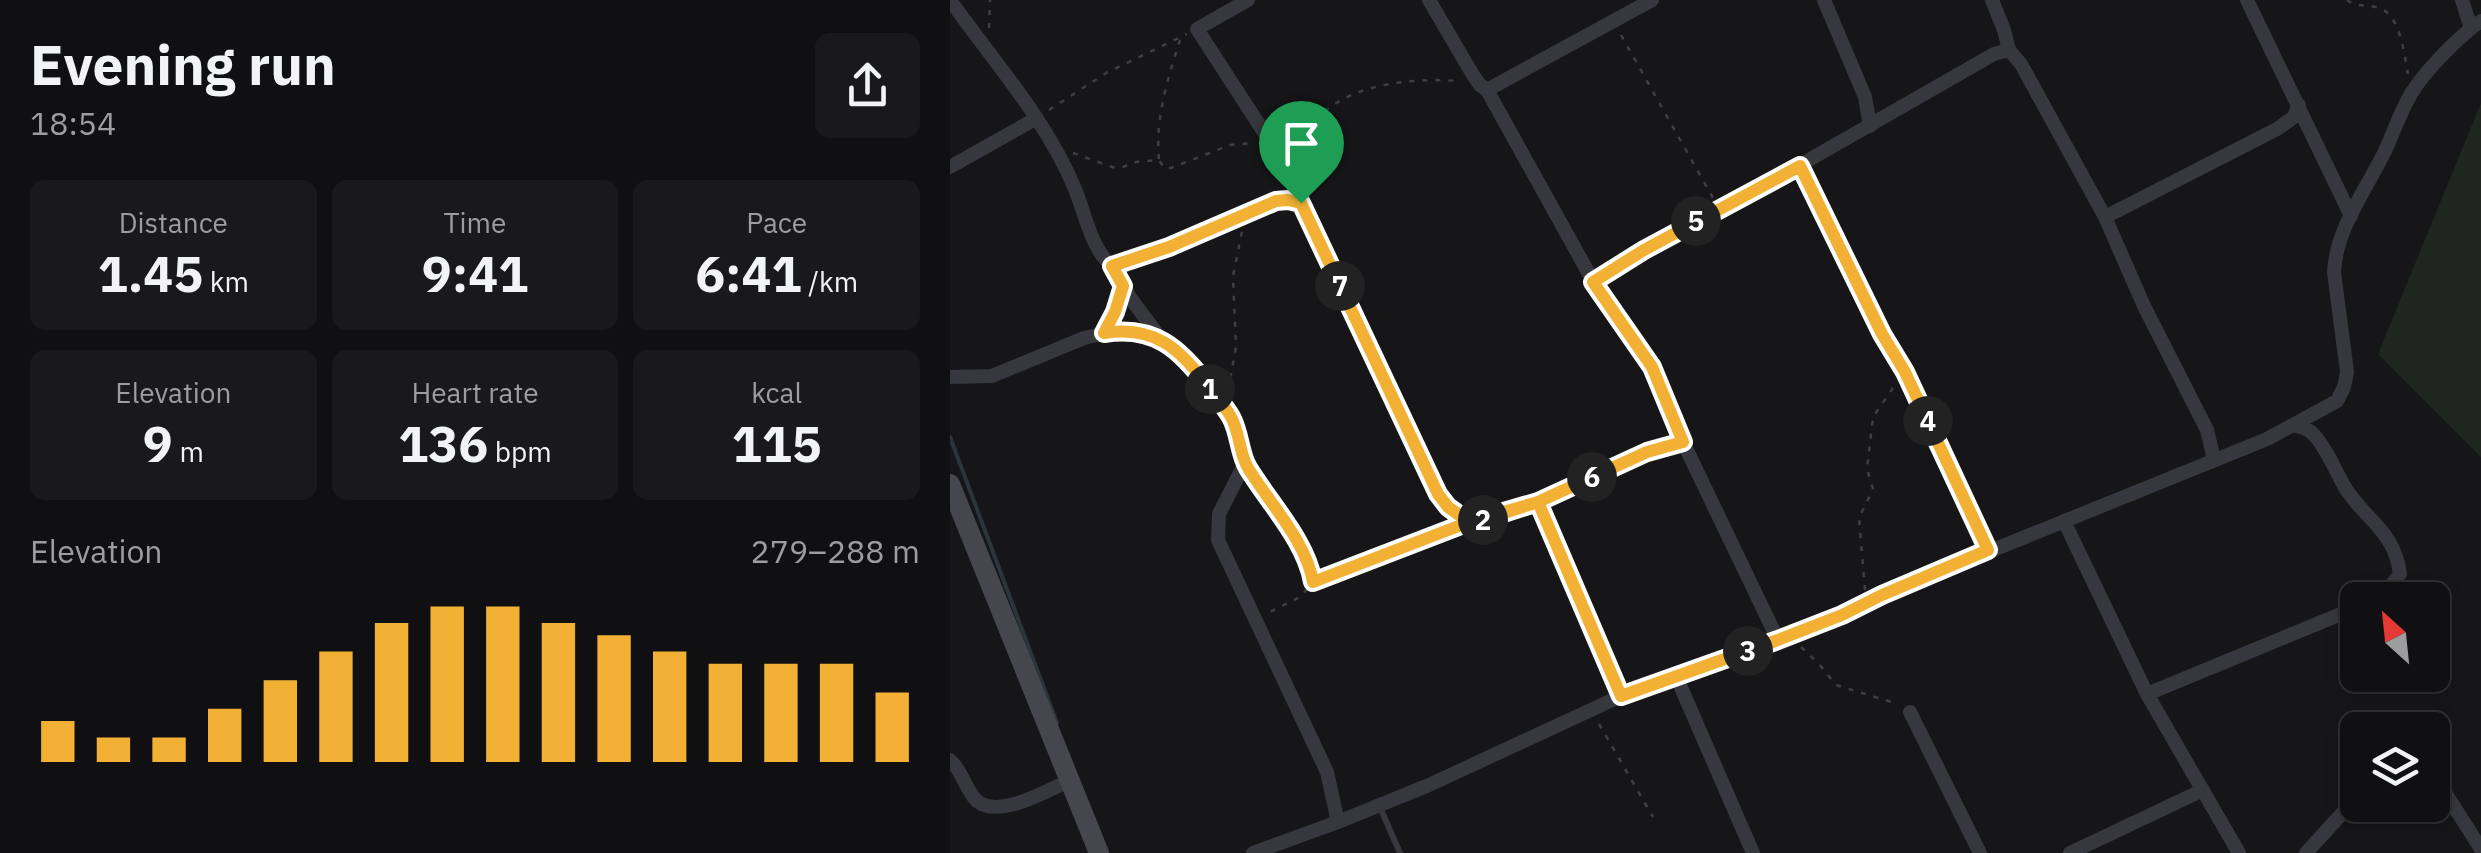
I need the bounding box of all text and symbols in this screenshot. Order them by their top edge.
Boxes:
text: Evening run [30,29,336,100]
button: share [815,33,920,138]
pin [1259,101,1344,204]
text: 18:54 [30,102,116,144]
icon: arrive [1274,116,1329,171]
pin: 5 [1671,196,1721,246]
text: 5 [1688,202,1704,239]
text: Distance [119,204,228,241]
text: Time [444,204,506,241]
text: Pace [746,204,807,241]
text: 1.45 [98,241,203,306]
text: 9:41 [422,241,528,306]
text: 6:41 [695,241,802,306]
pin: 7 [1315,261,1365,311]
text: km [203,263,249,300]
text: /km [802,263,858,300]
text: 7 [1332,267,1348,304]
pin: 1 [1185,364,1235,414]
text: 1 [1202,370,1218,407]
text: Elevation [115,374,231,411]
text: Heart rate [411,374,539,411]
text: kcal [751,374,802,411]
pin: 4 [1903,396,1953,446]
text: 4 [1920,402,1936,439]
text: 9 [143,411,173,476]
text: 136 [398,411,488,476]
text: 115 [732,411,822,476]
text: m [173,433,204,470]
text: bpm [488,433,552,470]
pin: 6 [1567,452,1617,502]
text: 6 [1584,458,1600,495]
pin: 2 [1458,495,1508,545]
text: 2 [1475,501,1491,538]
text: Elevation [30,530,163,572]
text: 279–288 m [750,530,920,572]
north arrow [2340,582,2450,692]
map controls [2340,582,2450,822]
pin: 3 [1723,626,1773,676]
text: 3 [1740,632,1756,669]
button: layers [2340,712,2450,822]

